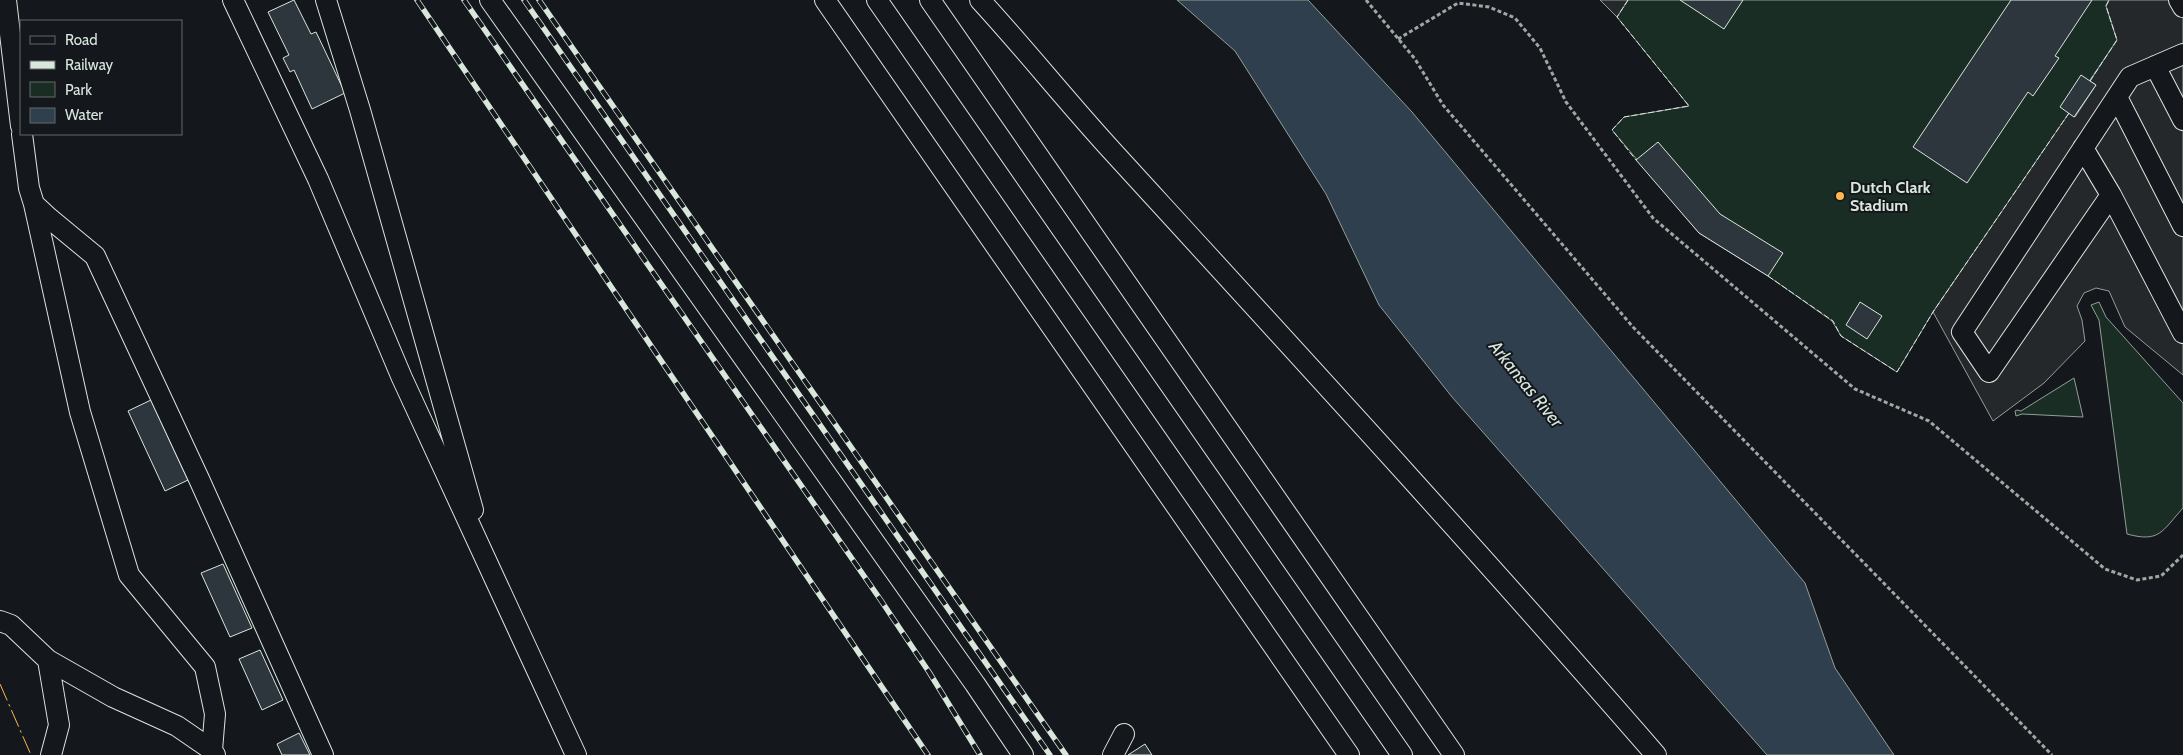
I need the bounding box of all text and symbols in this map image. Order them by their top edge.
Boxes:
legend [20,20,182,135]
text: Road [65,31,98,49]
text: Railway [65,56,114,74]
text: Park [65,81,92,99]
text: Water [65,106,103,124]
place label: Dutch Clark Stadium [1850,178,1931,215]
marker: Dutch Clark Stadium [1834,190,1846,202]
water label: Arkansas River [1484,335,1569,433]

